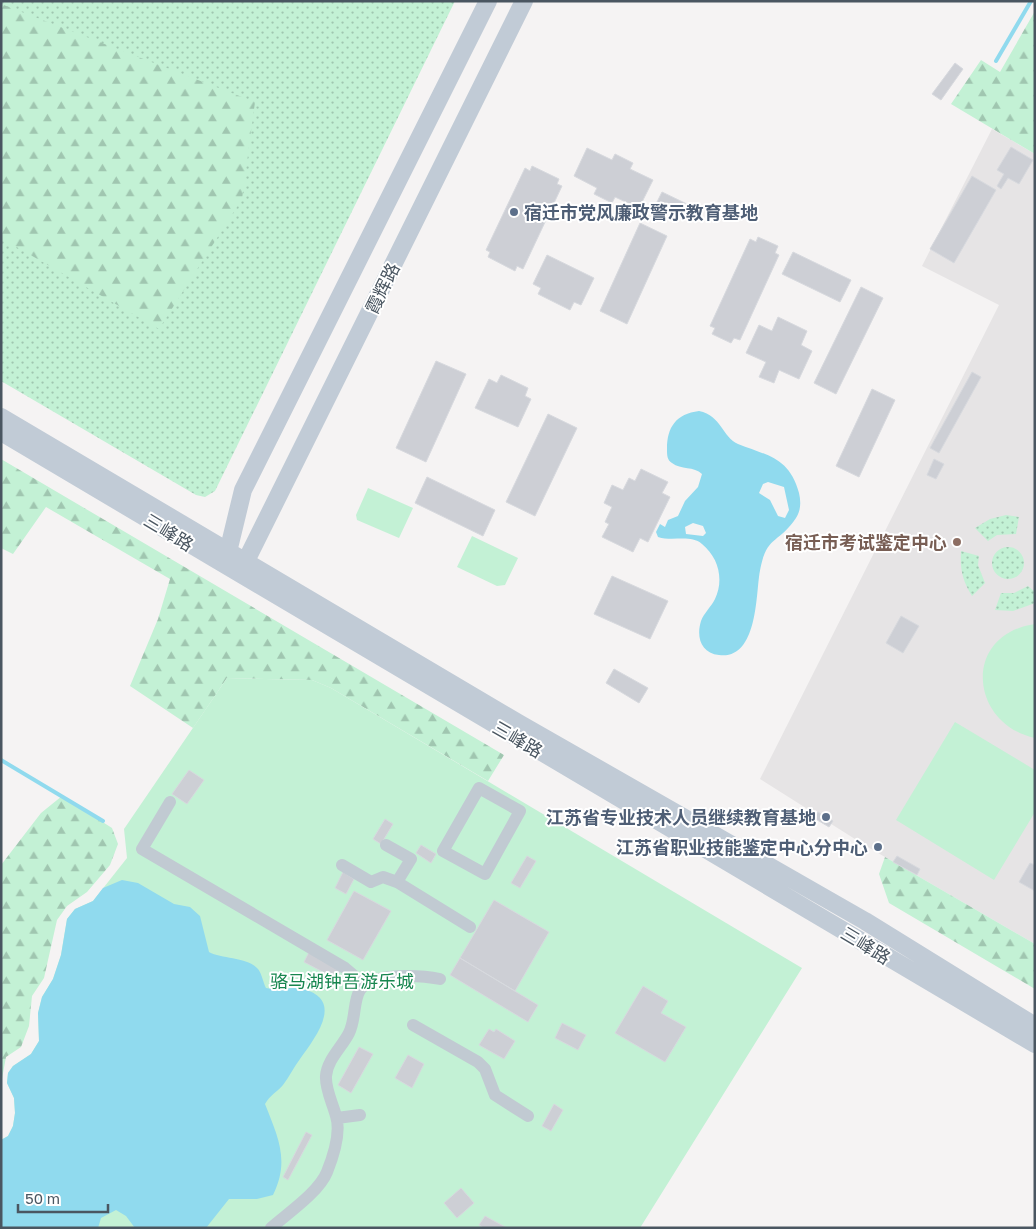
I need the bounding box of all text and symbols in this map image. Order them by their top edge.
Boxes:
place label: 宿迁市党风廉政警示教育基地 [524,201,758,223]
marker: 宿迁市党风廉政警示教育基地 [508,206,520,218]
street label: 霞辉路 [360,259,404,317]
street label: 三峰路 [140,509,198,555]
place label: 宿迁市考试鉴定中心 [785,531,947,553]
marker: 宿迁市考试鉴定中心 [951,536,963,548]
street label: 三峰路 [489,716,547,762]
place label: 江苏省专业技术人员继续教育基地 [546,806,816,828]
marker: 江苏省专业技术人员继续教育基地 [820,811,832,823]
place label: 江苏省职业技能鉴定中心分中心 [616,836,868,858]
marker: 江苏省职业技能鉴定中心分中心 [872,841,884,853]
street label: 三峰路 [837,922,895,968]
park label: 骆马湖钟吾游乐城 [270,970,414,992]
scale bar [18,1182,108,1214]
text: 50 m [25,1189,60,1207]

